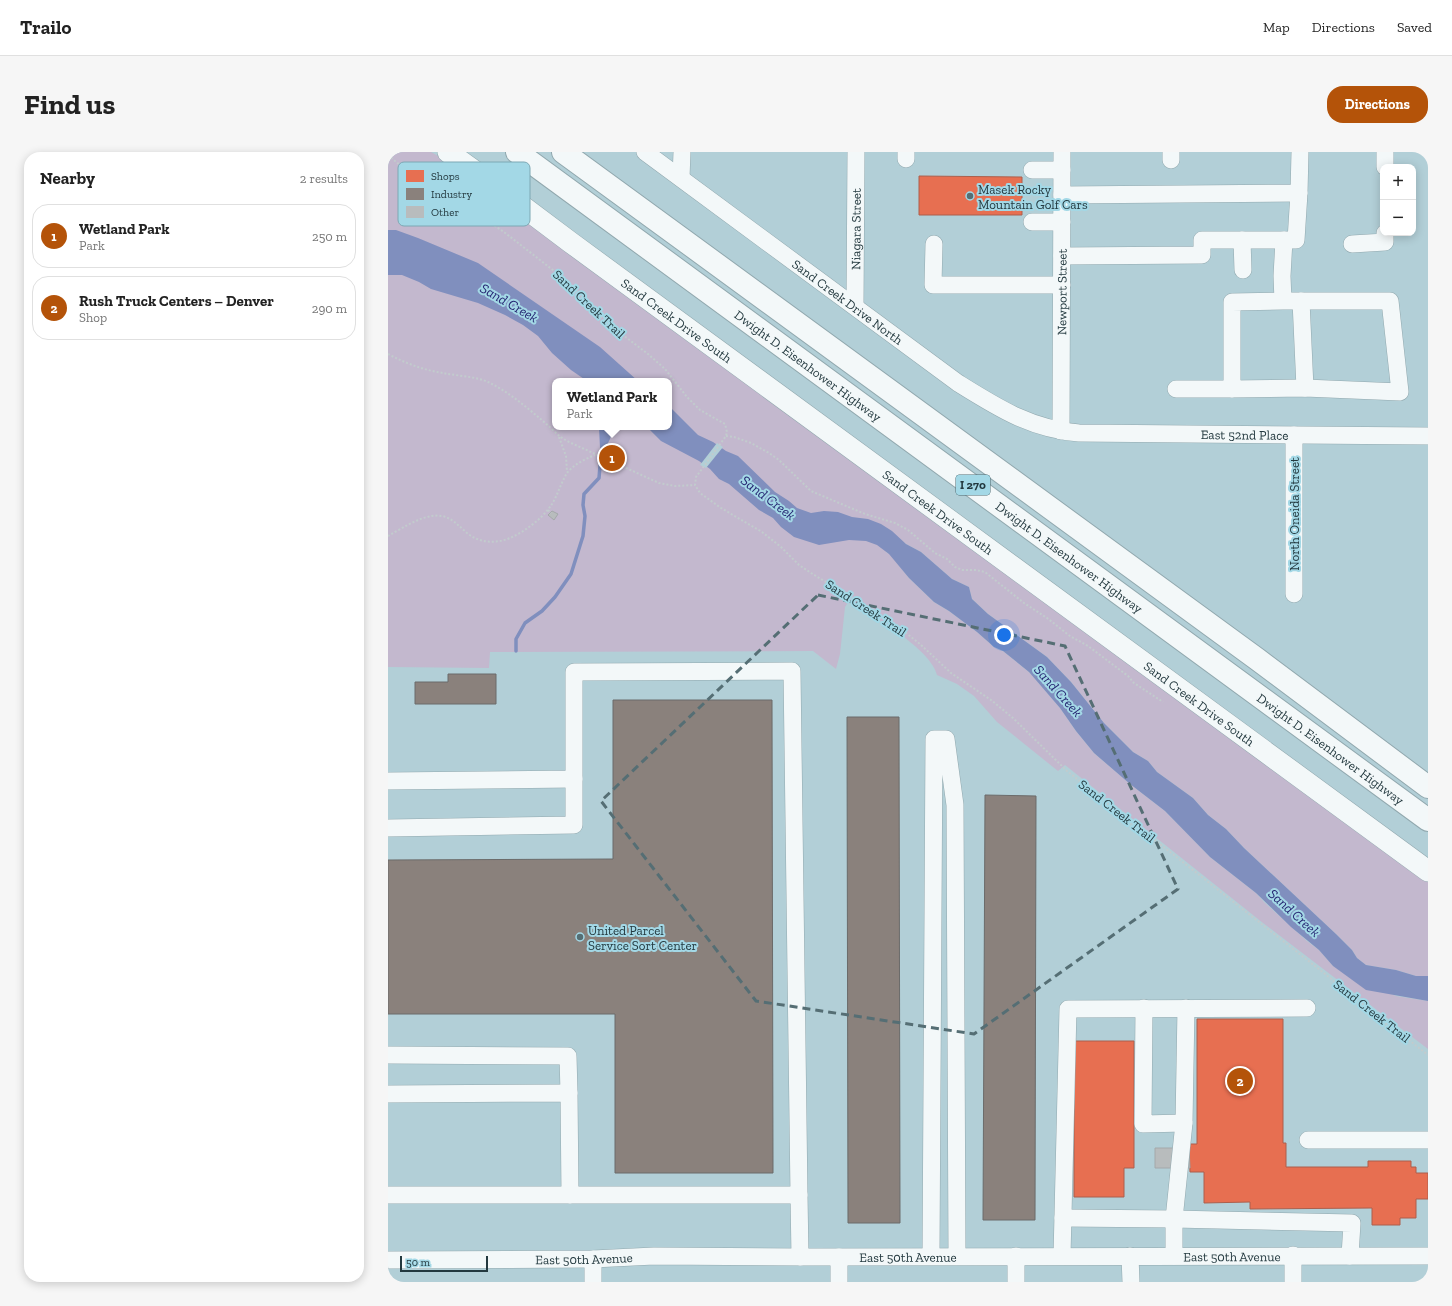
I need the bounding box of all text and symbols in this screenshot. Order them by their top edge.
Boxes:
text: Trailo [20,16,71,39]
text: Map [1263,19,1290,36]
text: Directions [1312,19,1375,36]
text: Saved [1397,19,1432,36]
button: Directions [1327,86,1428,123]
text: Find us [24,88,115,121]
legend [398,162,530,226]
map controls [1380,164,1416,236]
button: + [1380,164,1416,200]
text: Nearby [40,168,95,188]
text: Shops [431,170,460,183]
text: 2 results [300,171,348,186]
place label: Masek Rocky Mountain Golf Cars [978,182,1088,212]
text: Industry [431,188,473,201]
street label: Niagara Street [848,188,863,270]
marker: Masek Rocky Mountain Golf Cars [965,191,975,201]
button: − [1380,200,1416,236]
text: Other [431,206,459,219]
text: Wetland Park [79,220,170,238]
text: 1 [51,229,57,244]
text: 250 m [312,229,347,244]
text: Park [79,238,105,253]
street label: Newport Street [1054,248,1069,335]
street label: Sand Creek Drive North [789,256,907,348]
street label: Sand Creek Trail [550,267,629,342]
street label: Sand Creek Drive South [619,275,736,366]
water label: Sand Creek [477,280,541,326]
text: Rush Truck Centers – Denver [79,292,274,310]
text: 2 [51,301,57,316]
text: 290 m [312,301,347,316]
street label: Dwight D. Eisenhower Highway [732,307,885,424]
text: Shop [79,310,107,325]
popup [552,378,672,430]
text: Wetland Park [567,388,657,406]
text: Park [567,406,593,421]
street label: East 52nd Place [1201,427,1289,442]
pin: 1 [599,443,625,473]
street label: North Oneida Street [1287,457,1302,571]
street label: Sand Creek Drive South [880,466,997,558]
water label: Sand Creek [737,472,799,524]
road number: I 270 [956,475,990,495]
street label: Dwight D. Eisenhower Highway [993,498,1146,616]
street label: Sand Creek Trail [823,576,910,640]
your location [994,625,1014,645]
street label: Sand Creek Drive South [1141,658,1258,749]
water label: Sand Creek [1030,662,1086,720]
street label: Dwight D. Eisenhower Highway [1254,690,1407,808]
street label: Sand Creek Trail [1076,776,1159,846]
water label: Sand Creek [1265,885,1323,941]
place label: United Parcel Service Sort Center [588,923,697,953]
marker: United Parcel Service Sort Center [575,932,585,942]
street label: Sand Creek Trail [1331,976,1414,1046]
pin: 2 [1227,1066,1253,1096]
street label: East 50th Avenue [859,1249,957,1264]
street label: East 50th Avenue [1183,1249,1281,1264]
street label: East 50th Avenue [535,1250,633,1267]
scale bar [400,1254,488,1273]
text: 50 m [406,1256,430,1269]

